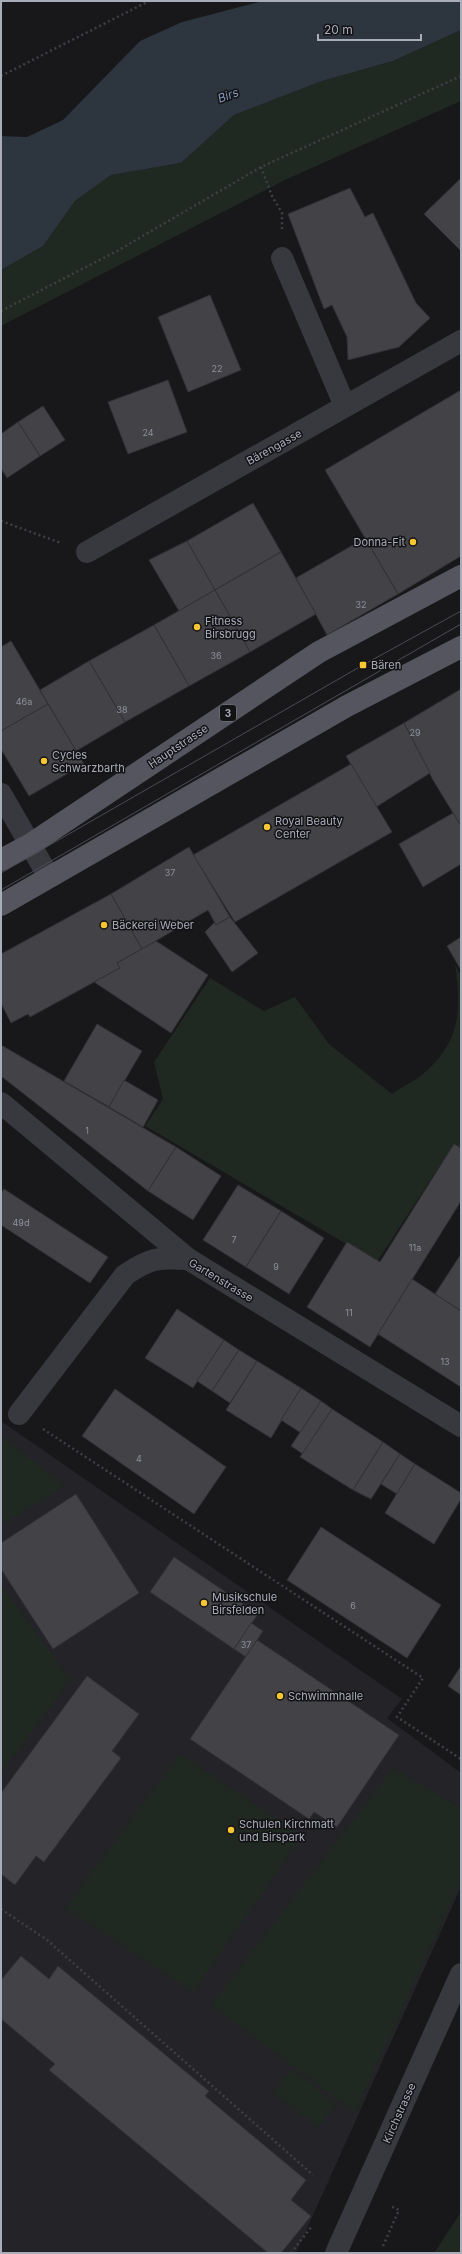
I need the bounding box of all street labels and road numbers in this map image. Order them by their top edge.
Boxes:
street label: Bärengasse [244,426,304,468]
road number: 3 [220,705,236,721]
street label: Hauptstrasse [146,721,210,771]
street label: Gartenstrasse [186,1255,256,1305]
street label: Kirchstrasse [379,2081,419,2145]

